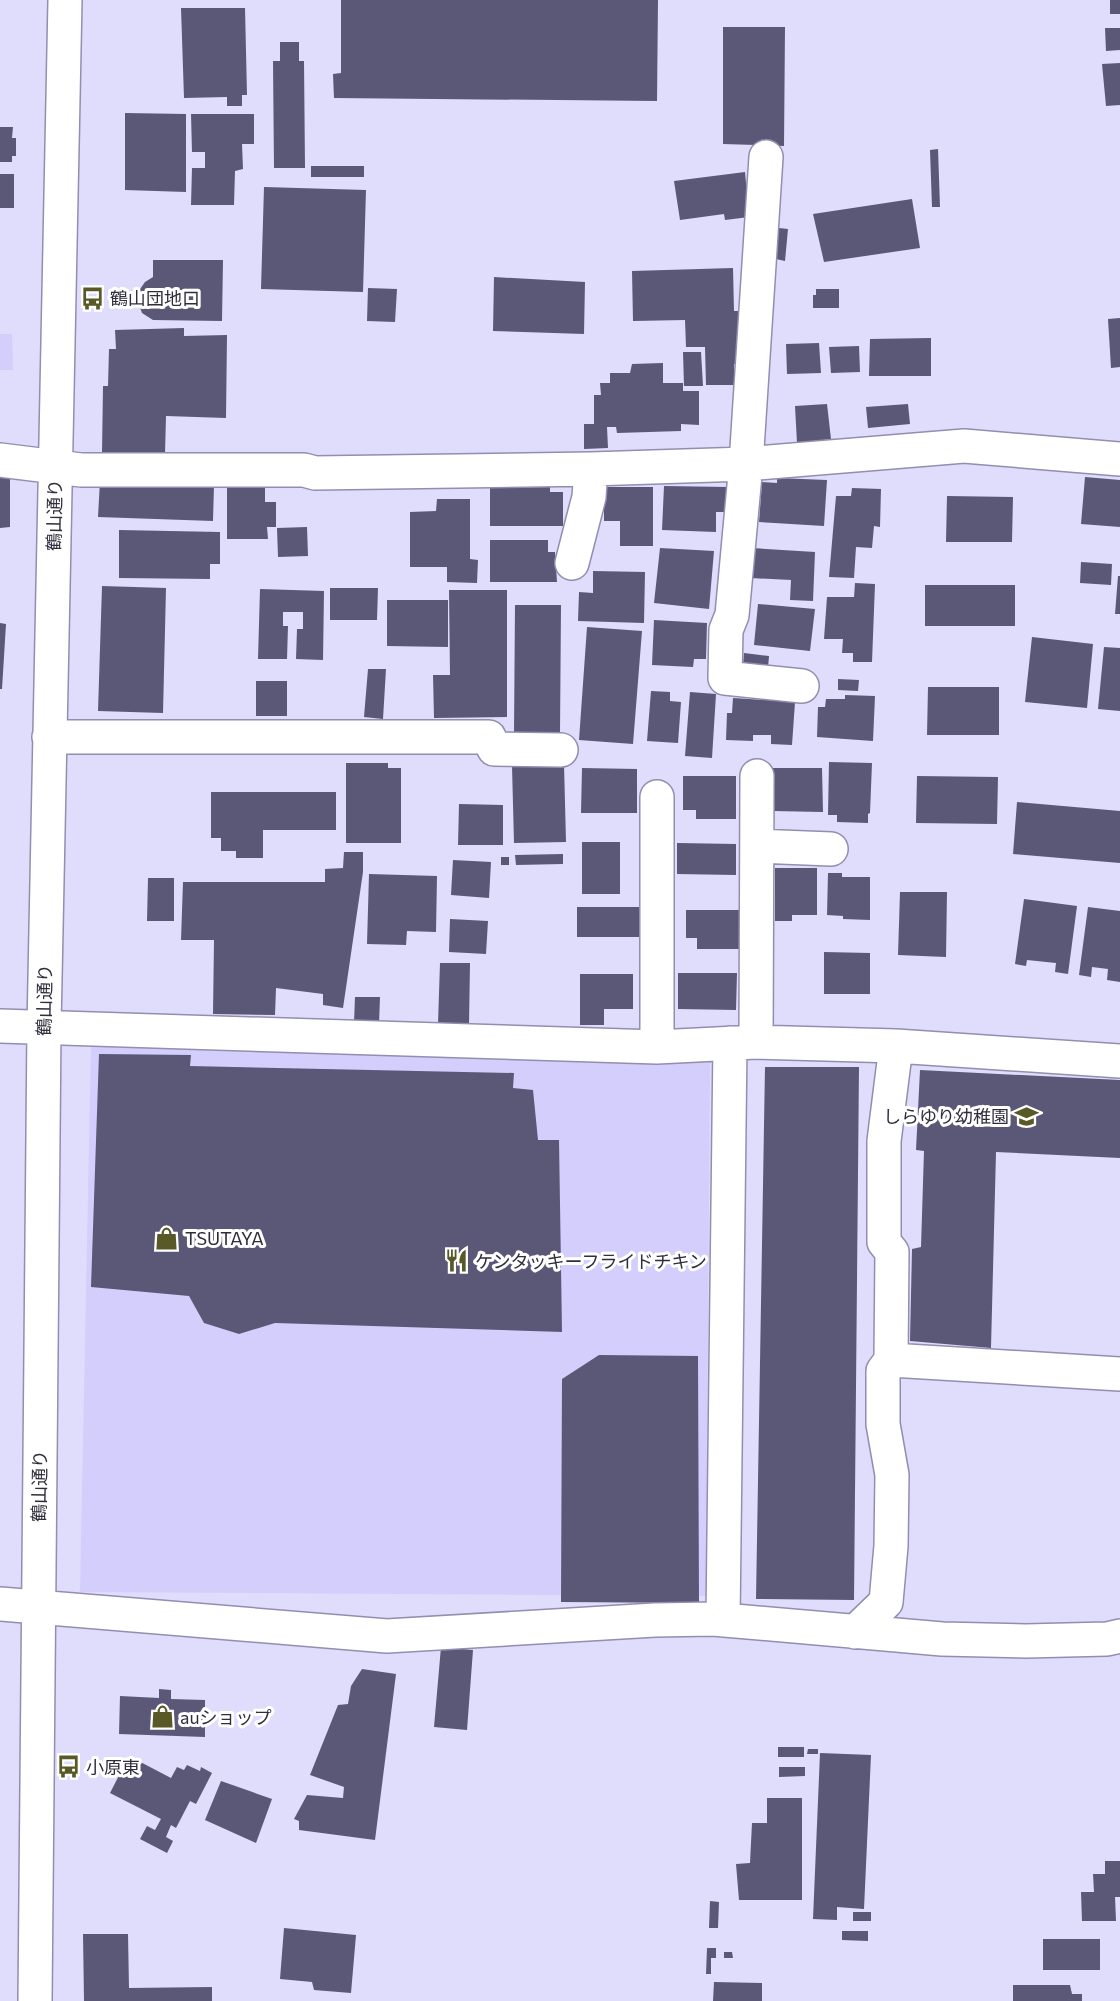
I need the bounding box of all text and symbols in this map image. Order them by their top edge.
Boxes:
bus stop icon: 鶴山団地口 [79,285,105,311]
place label: 鶴山団地口 [110,287,200,309]
street label: 鶴山通り [42,479,66,551]
street label: 鶴山通り [32,964,56,1036]
school or university icon: しらゆり幼稚園 [1014,1103,1040,1129]
place label: しらゆり幼稚園 [883,1105,1009,1127]
shop icon: TSUTAYA [154,1225,180,1251]
place label: TSUTAYA [185,1227,264,1249]
restaurant icon: ケンタッキーフライドチキン [444,1248,470,1274]
place label: ケンタッキーフライドチキン [475,1250,707,1272]
street label: 鶴山通り [27,1450,51,1522]
shop icon: auショップ [149,1704,175,1730]
place label: auショップ [180,1706,271,1728]
bus stop icon: 小原東 [55,1754,81,1780]
place label: 小原東 [86,1756,140,1778]

